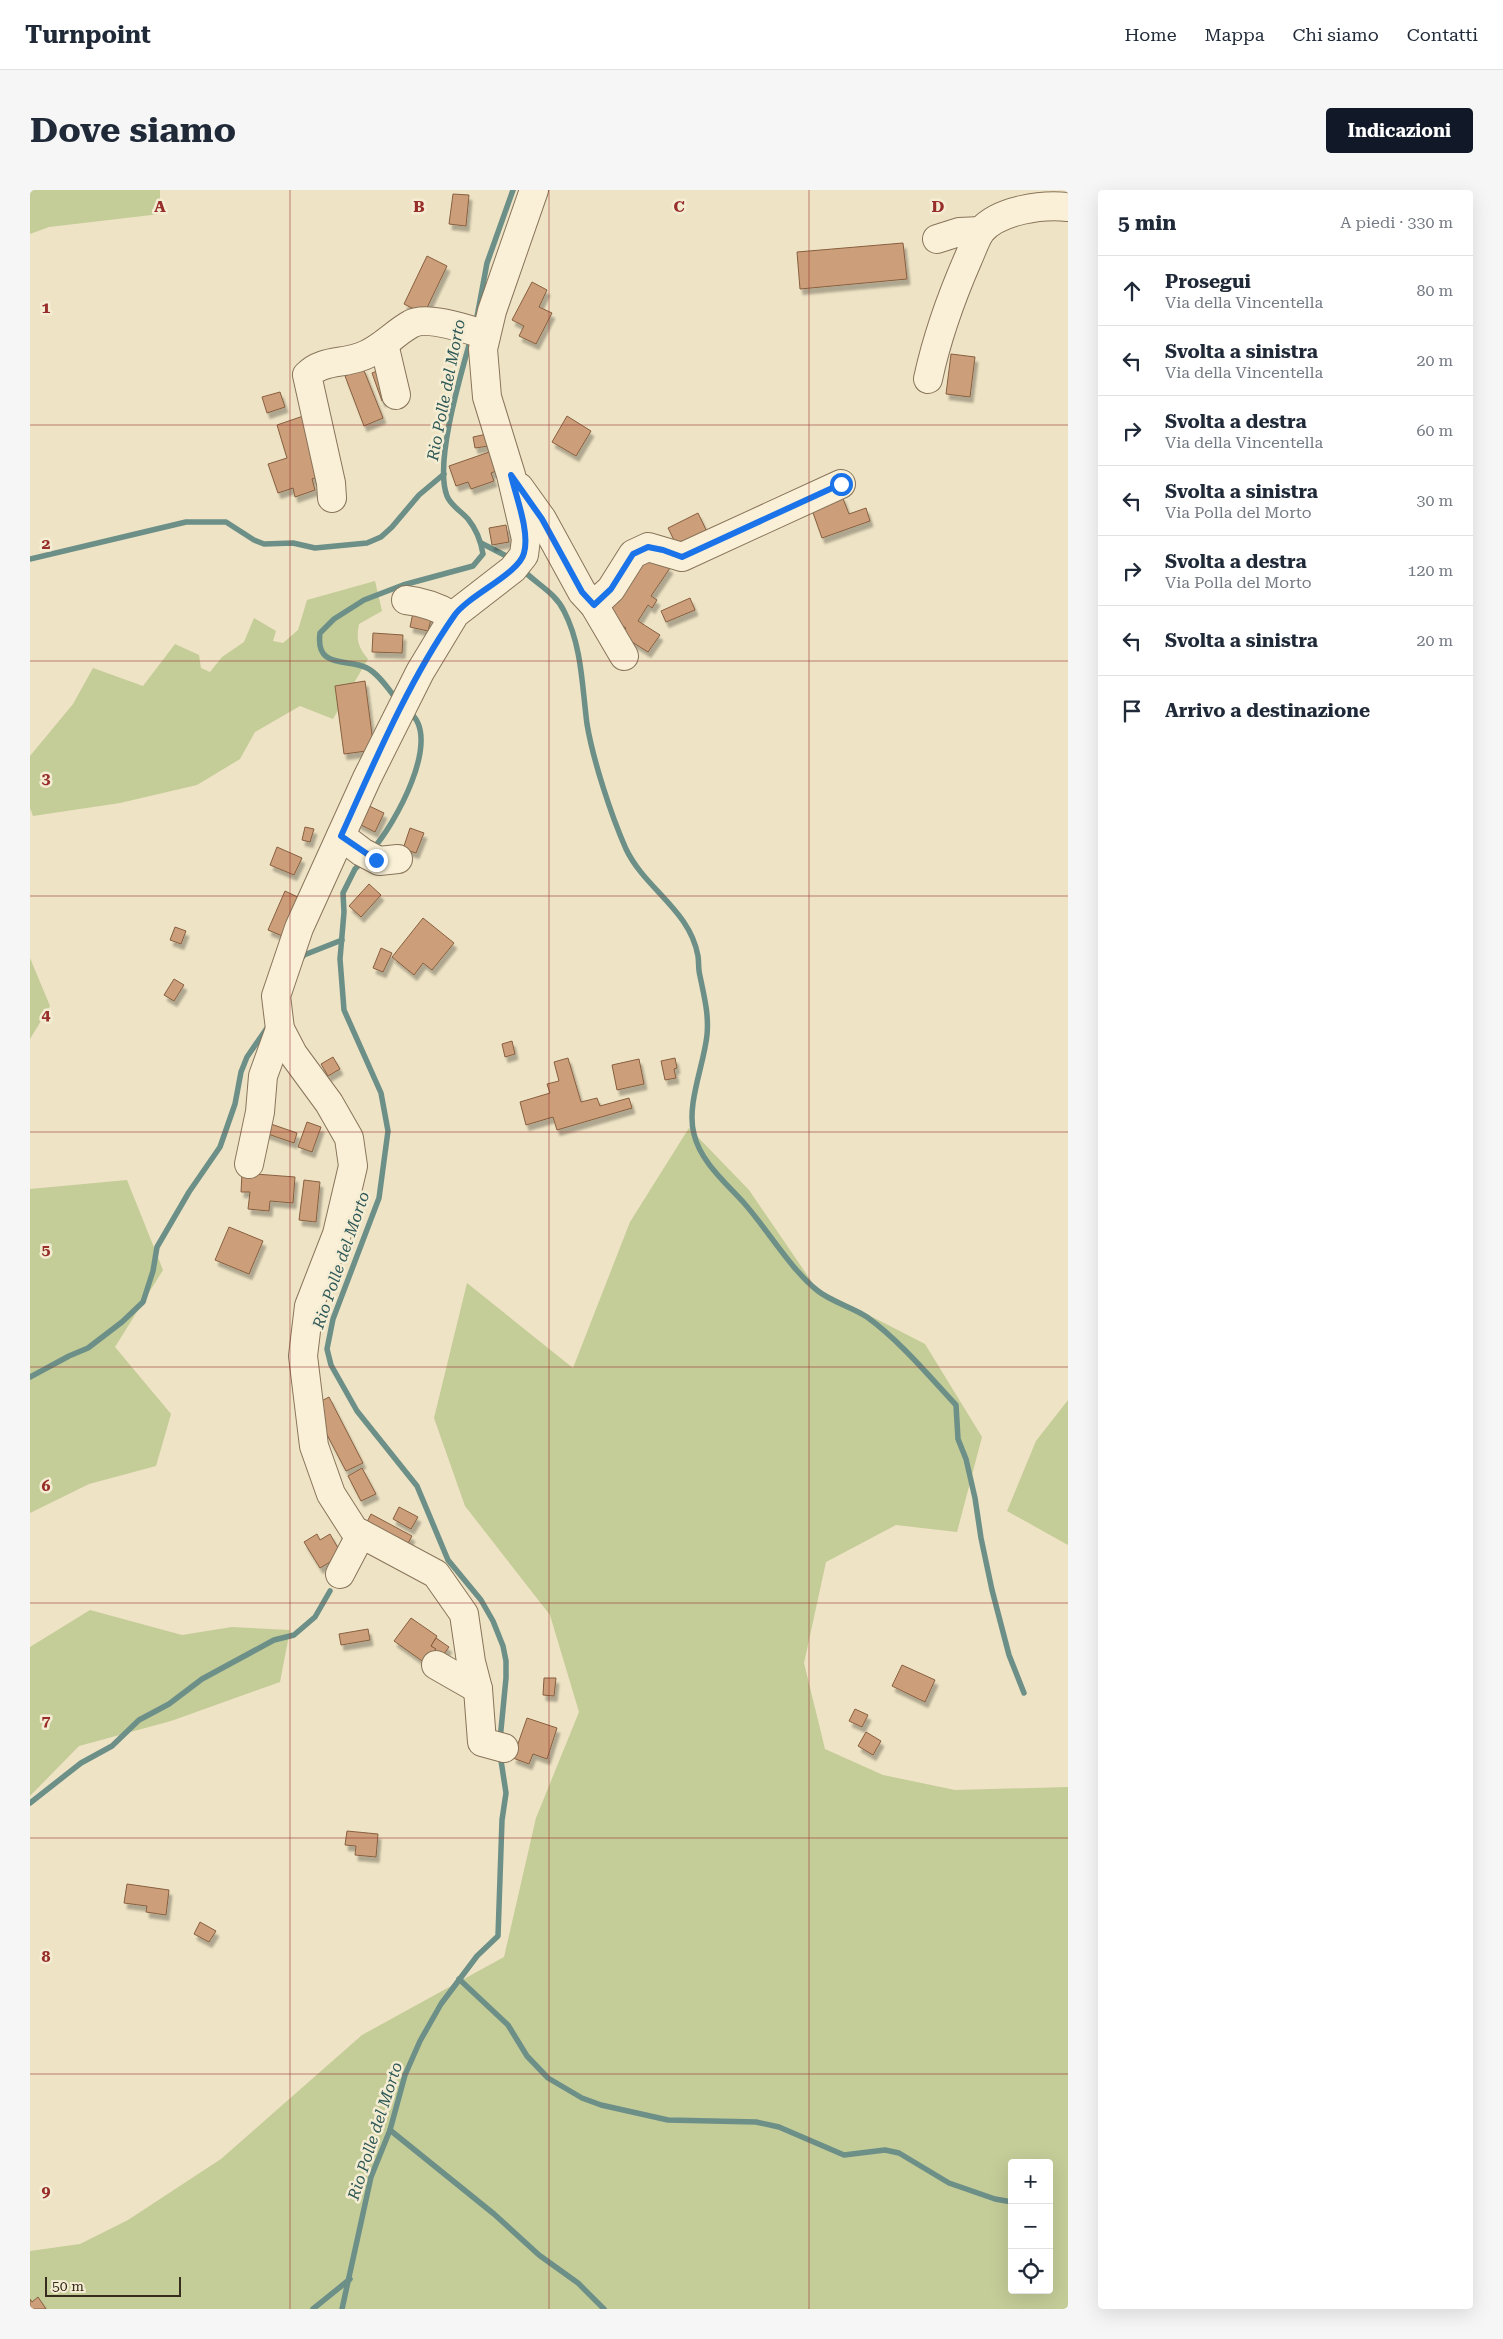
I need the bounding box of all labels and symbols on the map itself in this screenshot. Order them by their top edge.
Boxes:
text: A [154,197,166,216]
text: B [413,197,425,216]
text: C [673,197,685,216]
text: D [932,197,945,216]
text: 1 [42,298,51,317]
water label: Rio Polle del Morto [423,318,469,463]
route start [830,473,853,496]
text: 2 [42,534,51,553]
text: 3 [42,769,51,788]
route end [365,849,388,872]
text: 4 [42,1005,51,1024]
water label: Rio Polle del Morto [308,1189,373,1332]
text: 5 [42,1240,51,1259]
text: 6 [42,1476,51,1495]
text: 7 [42,1711,51,1730]
text: 8 [42,1947,51,1966]
water label: Rio Polle del Morto [343,2060,406,2203]
text: 9 [42,2182,51,2201]
scale bar [45,2274,181,2297]

